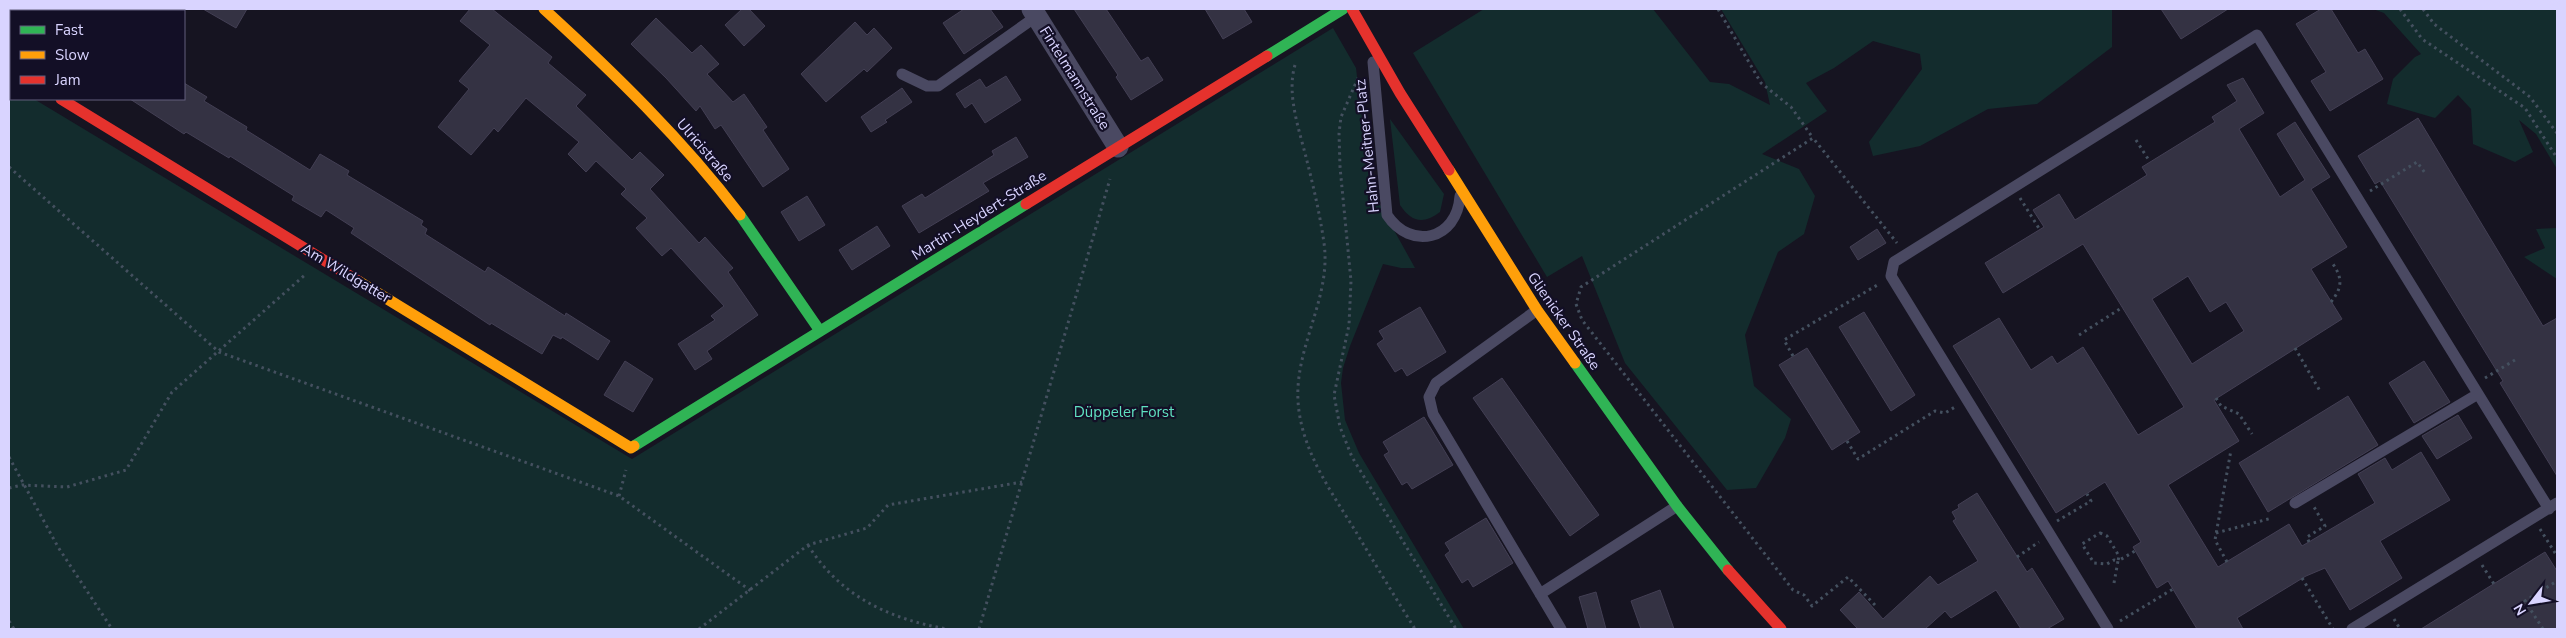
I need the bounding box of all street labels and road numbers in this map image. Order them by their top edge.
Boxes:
street label: Fintelmannstraße [1035,22,1115,134]
street label: Hahn-Meitner-Platz [1350,78,1384,214]
street label: Ulricistraße [672,114,738,186]
street label: Martin-Heydert-Straße [908,165,1050,265]
street label: Am Wildgatter [298,238,395,308]
street label: Glienicker Straße [1523,268,1605,374]

